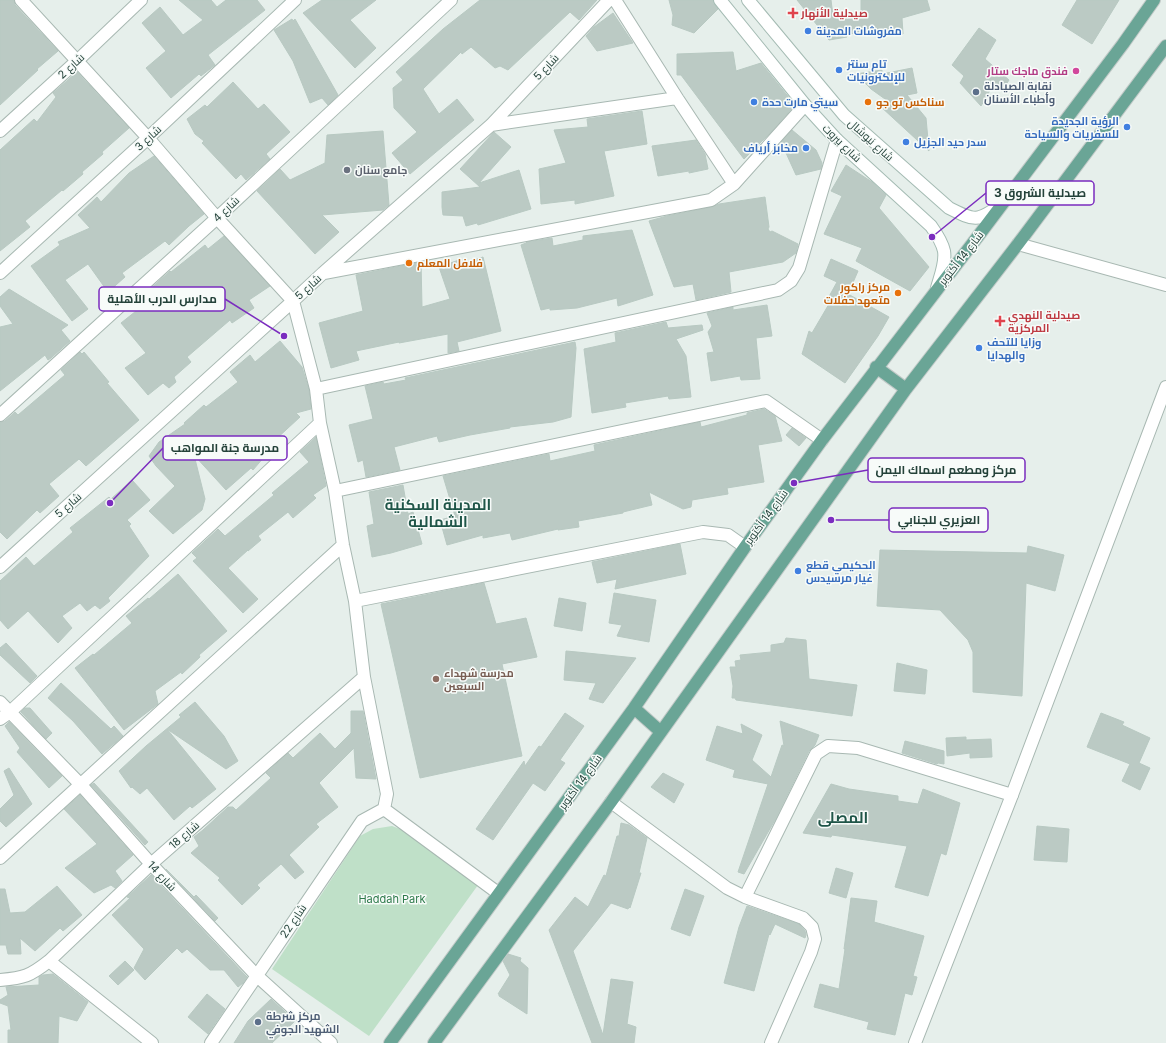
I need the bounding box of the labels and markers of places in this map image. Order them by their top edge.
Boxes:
place label: صيدلية الأنهار [800,6,868,21]
marker: صيدلية الأنهار [788,8,798,18]
place label: مفروشات المدينة [816,24,902,39]
marker: مفروشات المدينة [803,26,813,36]
place label: تام سنتر للإلكترونيات [846,57,905,85]
place label: فندق ماجك ستار [986,64,1068,79]
marker: تام سنتر للإلكترونيات [834,65,844,75]
marker: فندق ماجك ستار [1071,66,1081,76]
place label: نقابة الصيادلة وأطباء الأسنان [984,79,1055,107]
marker: نقابة الصيادلة وأطباء الأسنان [971,87,981,97]
place label: سيتي مارت حدة [762,95,838,112]
place label: سناكس تو جو [876,95,945,110]
marker: سيتي مارت حدة [749,97,759,107]
marker: سناكس تو جو [863,97,873,107]
place label: الرؤية الجديدة للسفريات والسياحة [1025,114,1119,142]
marker: الرؤية الجديدة للسفريات والسياحة [1122,122,1132,132]
place label: سدر حيد الجزيل [914,135,986,149]
marker: سدر حيد الجزيل [901,137,911,147]
place label: مخابز أرياف [743,141,798,155]
marker: مخابز أرياف [801,143,811,153]
place label: جامع سنان [355,163,407,178]
marker: جامع سنان [342,165,352,175]
callout: صيدلية الشروق 3 [986,181,1094,205]
place label: فلافل المعلم [417,256,483,271]
marker: فلافل المعلم [404,258,414,268]
place label: مركز راكور متعهد حفلات [824,280,890,308]
callout: مدارس الدرب الأهلية [99,287,225,311]
marker: مركز راكور متعهد حفلات [893,288,903,298]
place label: صيدلية النهدي المركزية [1008,308,1080,335]
marker: صيدلية النهدي المركزية [995,316,1005,326]
place label: وزايا للتحف والهدايا [987,335,1041,363]
marker: وزايا للتحف والهدايا [974,343,984,353]
callout: مدرسة جنة المواهب [163,436,287,460]
callout: مركز ومطعم اسماك اليمن [868,458,1025,482]
callout: العزيري للجنابي [889,508,988,532]
place label: الحكيمي قطع غيار مرسيدس [806,558,876,585]
marker: الحكيمي قطع غيار مرسيدس [793,566,803,576]
place label: مدرسة شهداء السبعين [444,666,514,693]
marker: مدرسة شهداء السبعين [431,674,441,684]
place label: مركز شرطة الشهيد الجوفي [266,1009,340,1039]
marker: مركز شرطة الشهيد الجوفي [253,1017,263,1027]

